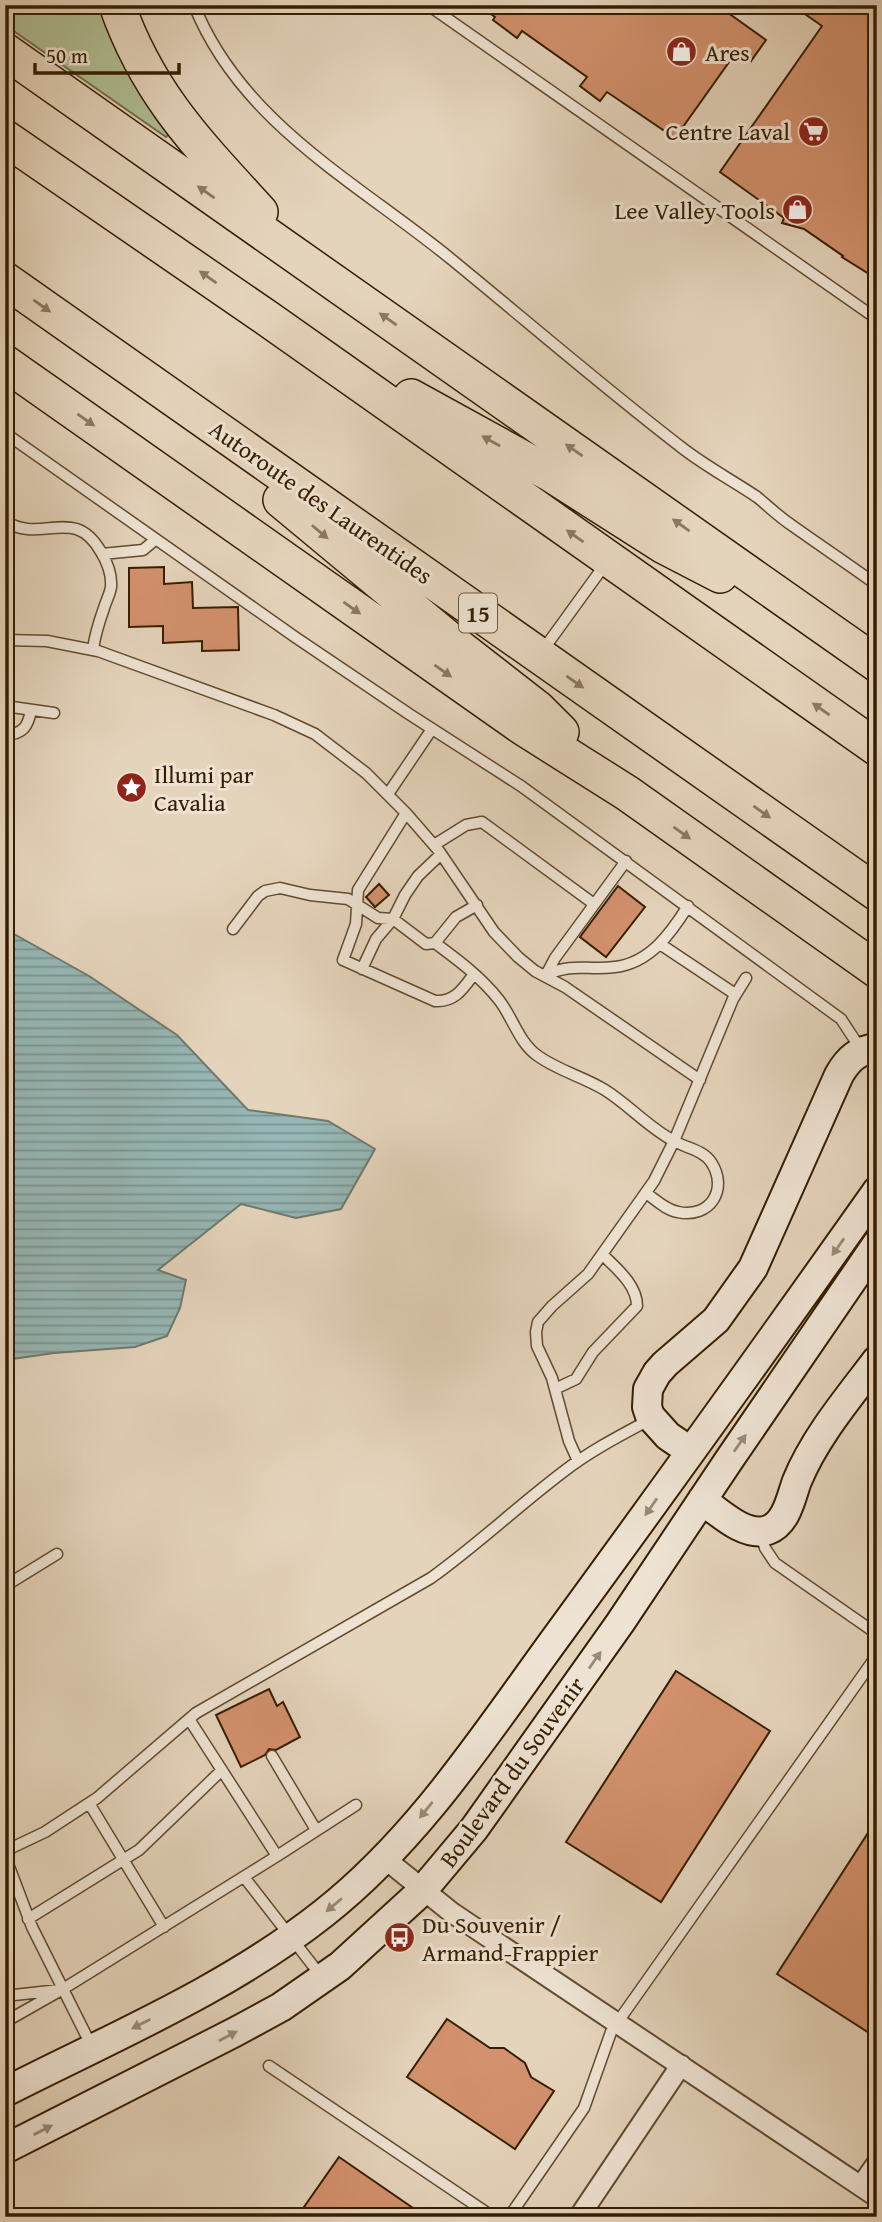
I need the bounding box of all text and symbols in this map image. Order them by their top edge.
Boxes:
scale bar [35,32,178,76]
shop icon: Ares [665,35,699,69]
place label: Ares [705,35,750,70]
text: 50 m [46,40,88,71]
place label: Centre Laval [665,114,790,149]
supermarket icon: Centre Laval [796,114,830,148]
one-way arrow [197,185,215,199]
place label: Lee Valley Tools [615,193,775,228]
shop icon: Lee Valley Tools [781,193,815,227]
one-way arrow [199,270,217,284]
one-way arrow [33,299,51,313]
one-way arrow [379,312,397,326]
street label: Autoroute des Laurentides [202,411,440,593]
one-way arrow [77,413,95,427]
one-way arrow [482,435,501,447]
one-way arrow [565,443,583,457]
one-way arrow [672,518,690,532]
one-way arrow [311,524,329,540]
one-way arrow [566,529,584,543]
road number: 15 [459,594,497,632]
one-way arrow [343,601,361,615]
one-way arrow [434,664,452,678]
one-way arrow [566,675,584,689]
one-way arrow [812,702,830,716]
place label: Illumi par Cavalia [154,757,254,820]
place icon: Illumi par Cavalia [114,771,148,805]
one-way arrow [753,805,771,819]
one-way arrow [673,826,691,840]
one-way arrow [831,1238,845,1256]
one-way arrow [733,1434,747,1452]
one-way arrow [644,1498,658,1516]
one-way arrow [587,1651,601,1669]
street label: Boulevard du Souvenir [431,1669,593,1875]
one-way arrow [418,1801,433,1819]
one-way arrow [325,1897,343,1913]
place label: Du Souvenir / Armand-Frappier [422,1907,599,1970]
bus stop icon: Du Souvenir / Armand-Frappier [382,1921,416,1955]
one-way arrow [131,2018,151,2029]
one-way arrow [218,2030,238,2042]
one-way arrow [33,2125,53,2137]

